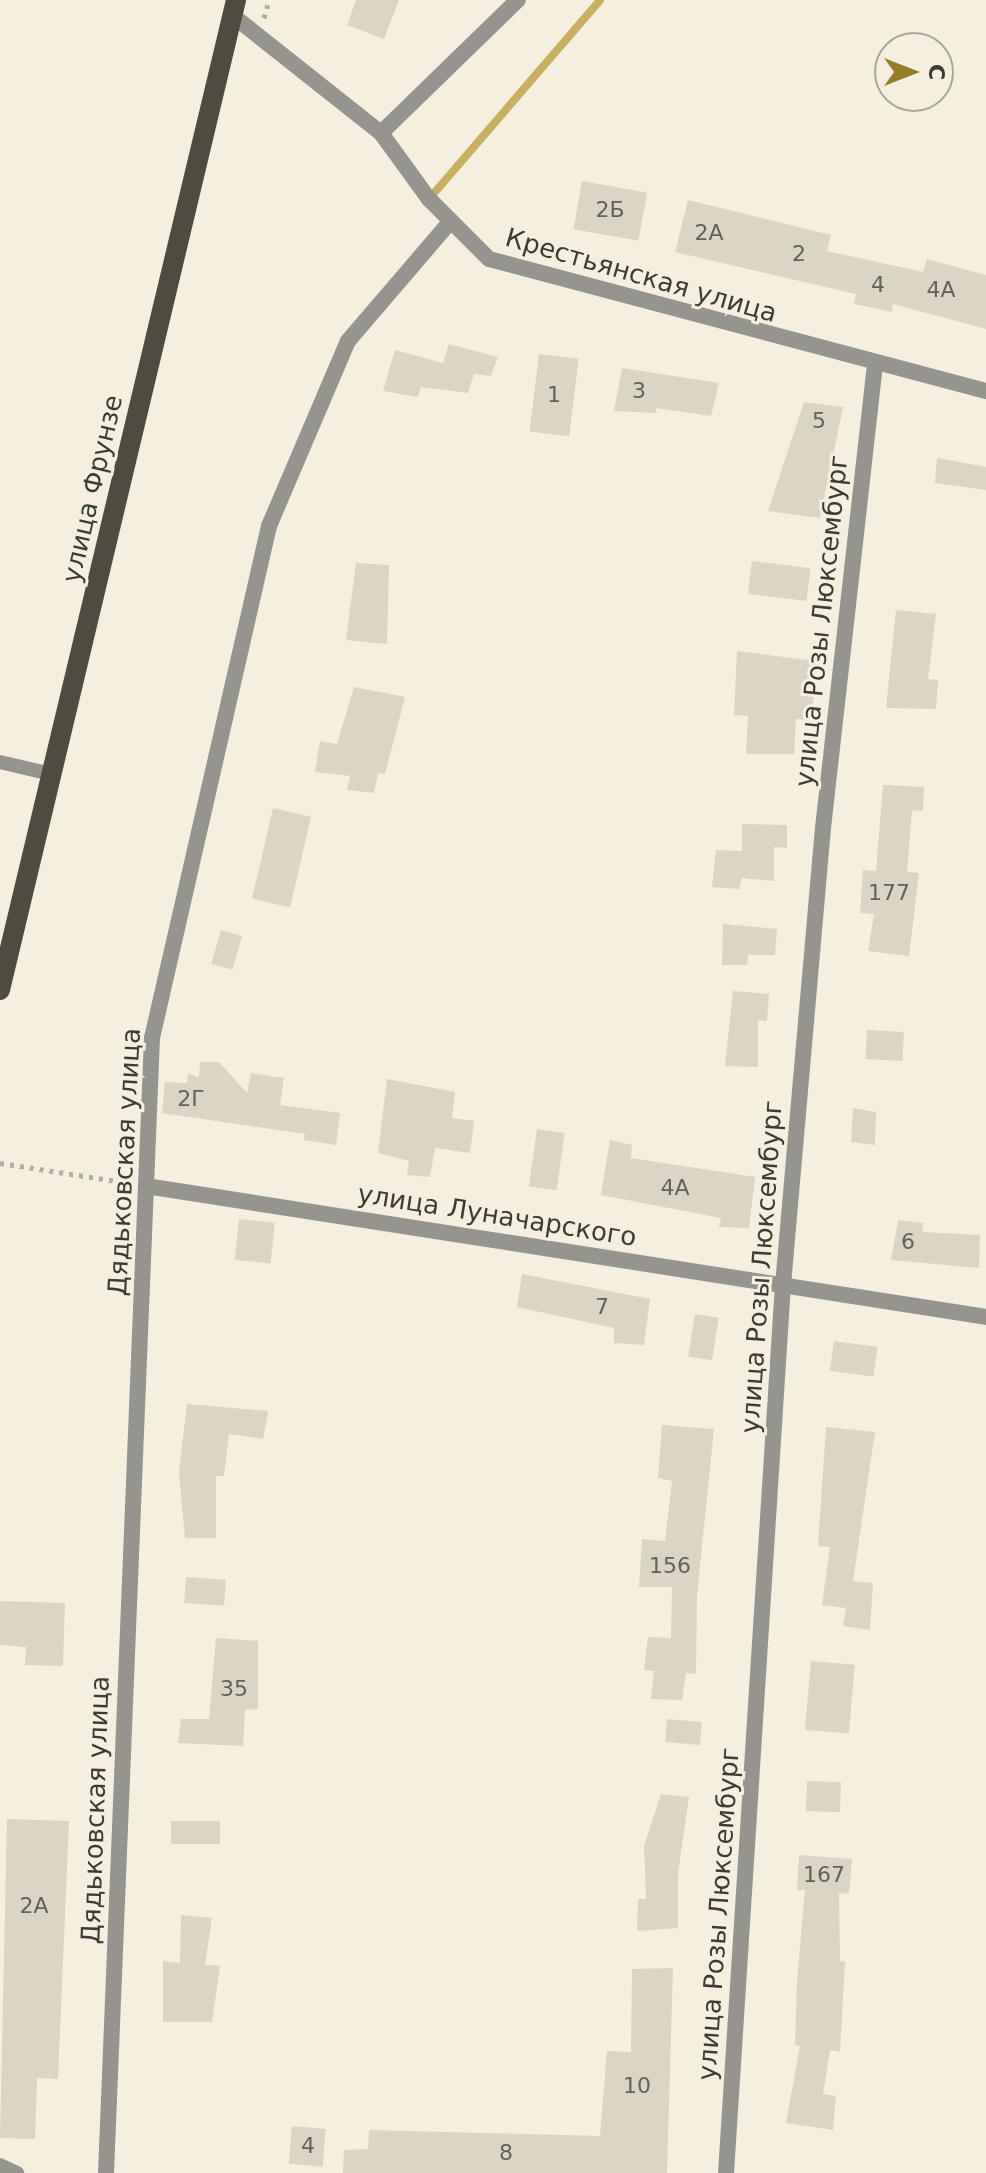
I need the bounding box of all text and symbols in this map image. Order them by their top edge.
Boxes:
north arrow [874,32,954,112]
text: С [924,64,949,80]
house number: 2Б [595,197,625,223]
house number: 2А [694,220,724,246]
street label: Крестьянская улица [502,222,780,330]
house number: 2 [792,241,806,267]
house number: 4 [871,272,885,298]
house number: 4А [926,277,956,303]
house number: 3 [632,378,646,404]
house number: 1 [547,382,561,408]
street label: улица Фрунзе [56,392,130,586]
house number: 5 [812,408,826,434]
street label: улица Розы Люксембург [789,453,855,789]
house number: 177 [868,880,910,906]
street label: Дядьковская улица [102,1027,148,1297]
house number: 2Г [177,1086,205,1112]
street label: улица Розы Люксембург [735,1100,789,1434]
house number: 4А [660,1175,690,1201]
street label: улица Луначарского [355,1179,639,1253]
house number: 6 [901,1229,915,1255]
house number: 7 [595,1294,609,1320]
house number: 156 [649,1553,691,1579]
street label: Дядьковская улица [76,1675,116,1945]
house number: 35 [220,1676,248,1702]
street label: улица Розы Люксембург [692,1747,746,2081]
house number: 167 [803,1862,845,1888]
house number: 2А [19,1893,49,1919]
house number: 10 [623,2073,651,2099]
house number: 4 [301,2133,315,2159]
house number: 8 [499,2140,513,2166]

